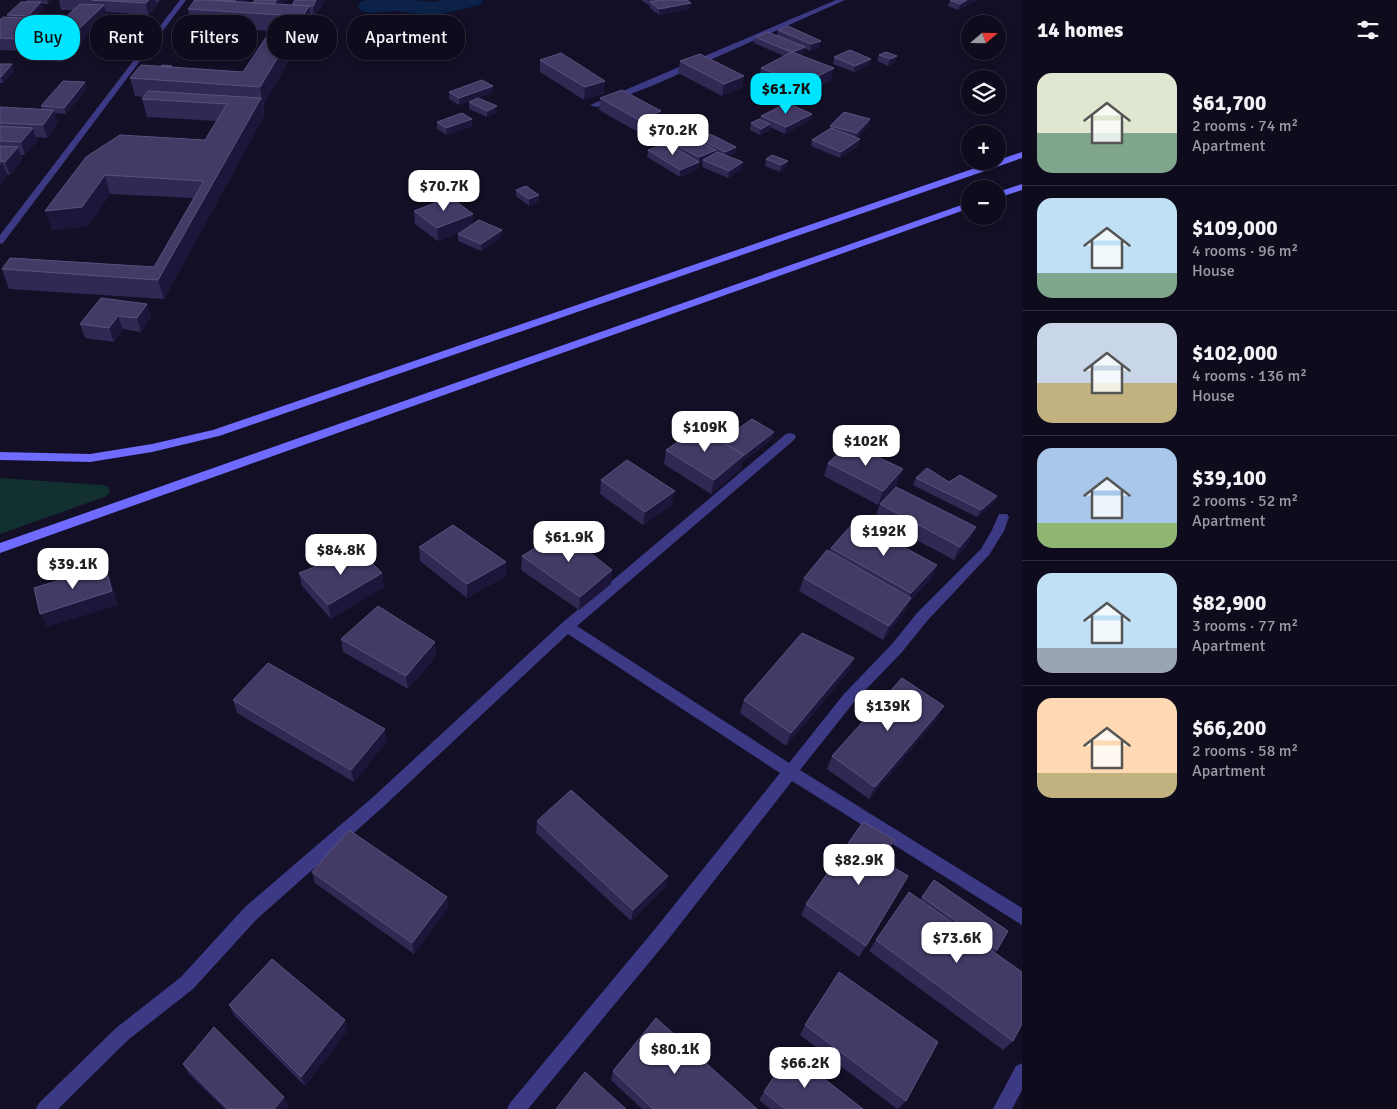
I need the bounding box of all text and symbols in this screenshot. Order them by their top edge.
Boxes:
chip: Buy [15,15,80,60]
chip: Rent [90,15,162,60]
chip: Filters [172,15,257,60]
chip: New [267,15,337,60]
chip: Apartment [347,15,465,60]
north arrow [961,15,1006,60]
map controls [961,15,1006,225]
icon: filters [1354,16,1382,44]
text: 14 homes [1037,17,1123,43]
button: layers [961,70,1006,115]
pin: $61.7K [745,72,827,115]
text: $61.7K [761,79,811,99]
text: $61,700 [1192,90,1266,116]
icon: home [1077,93,1137,153]
pin: $70.2K [632,114,714,156]
text: 2 rooms · 74 m² [1192,116,1298,136]
text: $70.2K [648,120,698,140]
button: + [961,125,1006,170]
text: Apartment [1192,136,1265,156]
pin: $70.7K [403,170,485,212]
text: $70.7K [419,176,469,196]
button: − [961,180,1006,225]
text: $109,000 [1192,215,1278,241]
icon: home [1077,218,1137,278]
text: 4 rooms · 96 m² [1192,241,1298,261]
text: House [1192,261,1235,281]
text: $102,000 [1192,340,1278,366]
icon: home [1077,343,1137,403]
text: 4 rooms · 136 m² [1192,366,1307,386]
text: House [1192,386,1235,406]
pin: $109K [670,410,740,453]
text: $109K [683,417,727,437]
pin: $102K [831,424,901,467]
text: $102K [844,431,888,451]
text: $39,100 [1192,465,1266,491]
icon: home [1077,468,1137,528]
text: 2 rooms · 52 m² [1192,491,1298,511]
text: Apartment [1192,511,1265,531]
pin: $192K [849,514,919,557]
pin: $61.9K [528,520,610,563]
text: $192K [862,521,906,541]
text: $61.9K [544,527,594,547]
pin: $84.8K [300,534,382,576]
text: $84.8K [316,540,366,560]
pin: $39.1K [32,548,114,590]
text: $39.1K [48,554,98,574]
text: $82,900 [1192,590,1266,616]
icon: home [1077,593,1137,653]
text: 3 rooms · 77 m² [1192,616,1298,636]
text: Apartment [1192,636,1265,656]
pin: $139K [853,690,923,732]
text: $139K [866,696,910,716]
text: $66,200 [1192,715,1266,741]
icon: home [1077,718,1137,778]
text: 2 rooms · 58 m² [1192,741,1298,761]
text: Apartment [1192,761,1265,781]
pin: $82.9K [818,844,900,886]
text: $82.9K [834,850,884,870]
pin: $73.6K [916,922,998,964]
text: $73.6K [932,928,982,948]
pin: $80.1K [634,1032,716,1075]
text: $80.1K [650,1039,700,1059]
pin: $66.2K [764,1046,846,1089]
text: $66.2K [780,1053,830,1073]

